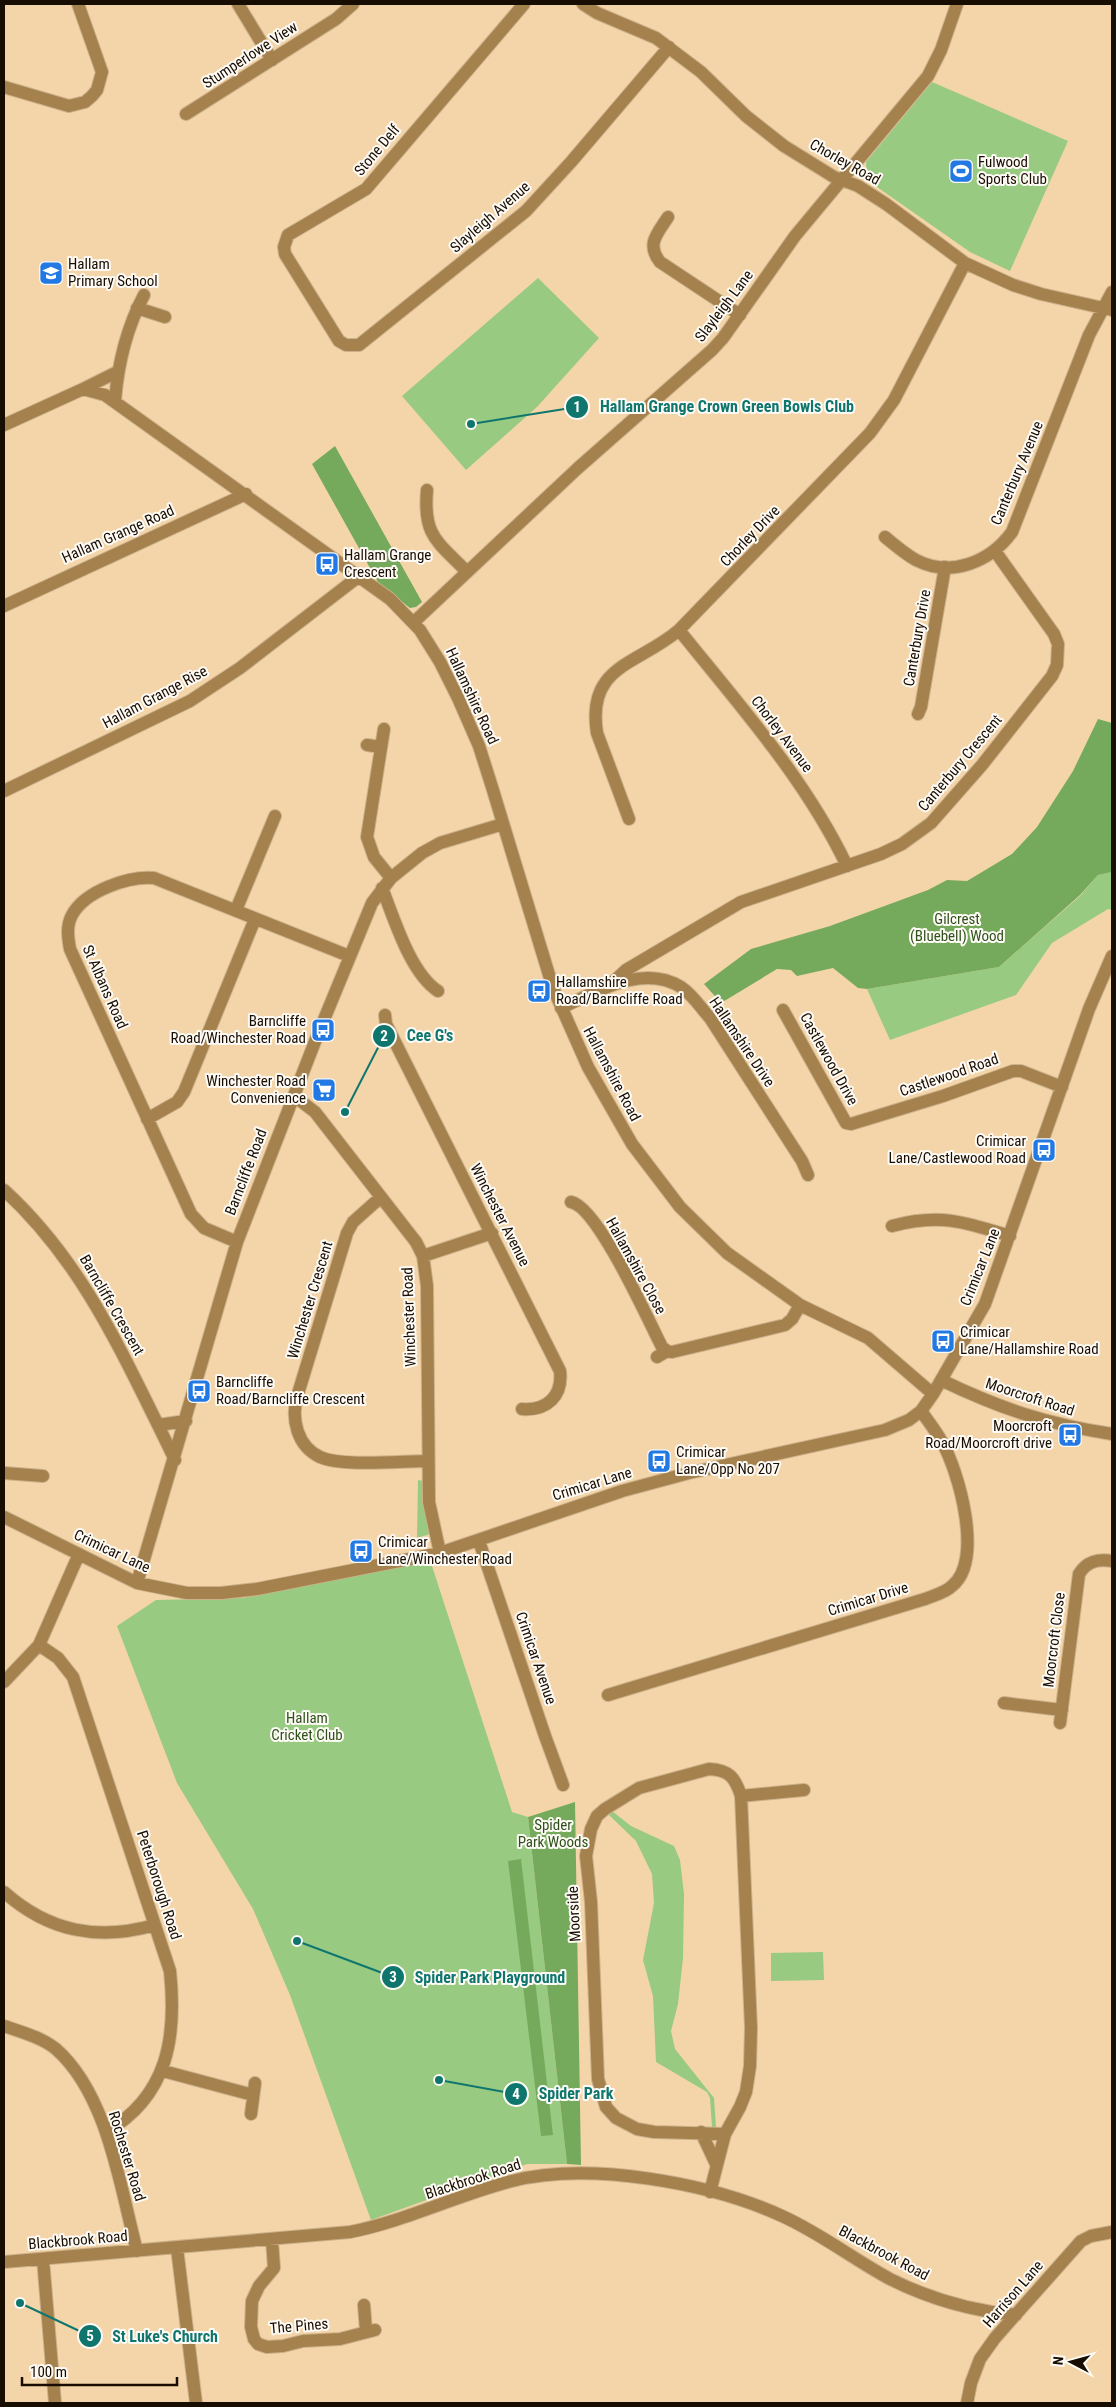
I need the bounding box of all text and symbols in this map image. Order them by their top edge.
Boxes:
street label: Stumperlowe View [199,17,301,92]
street label: Stone Delf [350,121,404,179]
street label: Chorley Road [807,135,883,189]
place label: Fulwood Sports Club [978,153,1047,188]
sports icon: Fulwood Sports Club [948,158,974,184]
street label: Slayleigh Avenue [446,177,534,257]
place label: Hallam Primary School [68,255,158,290]
school or university icon: Hallam Primary School [38,260,64,286]
street label: Slayleigh Lane [691,267,757,345]
callout: Hallam Grange Crown Green Bowls Club [565,391,864,422]
text: Hallam Grange Crown Green Bowls Club [600,397,854,416]
text: 1 [573,398,581,416]
street label: Canterbury Avenue [987,418,1047,528]
street label: Hallam Grange Road [59,501,177,567]
street label: Chorley Drive [716,502,784,570]
place label: Hallam Grange Crescent [344,546,431,581]
bus stop icon: Hallam Grange Crescent [314,551,340,577]
street label: Canterbury Drive [900,588,934,688]
street label: Hallamshire Road [442,645,502,747]
street label: Hallam Grange Rise [100,662,210,732]
street label: Chorley Avenue [747,692,817,776]
street label: Canterbury Crescent [914,711,1006,815]
park label: Gilcrest (Bluebell) Wood [910,910,1004,945]
street label: St Albans Road [78,942,132,1032]
place label: Hallamshire Road/Barncliffe Road [556,973,683,1008]
bus stop icon: Hallamshire Road/Barncliffe Road [526,978,552,1004]
street label: Hallamshire Drive [705,994,779,1090]
street label: Castlewood Drive [796,1010,862,1108]
place label: Barncliffe Road/Winchester Road [171,1012,306,1047]
bus stop icon: Barncliffe Road/Winchester Road [310,1017,336,1043]
callout: Cee G's [372,1020,463,1051]
street label: Hallamshire Road [580,1024,644,1124]
text: Cee G's [407,1026,453,1045]
text: 2 [380,1027,388,1045]
street label: Castlewood Road [897,1050,1001,1100]
place label: Winchester Road Convenience [206,1072,306,1107]
supermarket icon: Winchester Road Convenience [311,1077,337,1103]
street label: Barncliffe Road [221,1126,271,1218]
place label: Crimicar Lane/Castlewood Road [889,1132,1026,1167]
bus stop icon: Crimicar Lane/Castlewood Road [1031,1137,1057,1163]
street label: Winchester Avenue [466,1161,534,1269]
street label: Hallamshire Close [602,1215,670,1317]
street label: Crimicar Lane [956,1226,1004,1308]
street label: Winchester Crescent [284,1239,336,1361]
street label: Barncliffe Crescent [76,1251,148,1359]
street label: Winchester Road [398,1267,420,1367]
place label: Crimicar Lane/Hallamshire Road [960,1323,1099,1358]
bus stop icon: Crimicar Lane/Hallamshire Road [930,1328,956,1354]
place label: Barncliffe Road/Barncliffe Crescent [216,1373,365,1408]
street label: Moorcroft Road [983,1374,1077,1420]
bus stop icon: Barncliffe Road/Barncliffe Crescent [186,1378,212,1404]
place label: Moorcroft Road/Moorcroft drive [925,1417,1052,1452]
bus stop icon: Moorcroft Road/Moorcroft drive [1057,1422,1083,1448]
place label: Crimicar Lane/Opp No 207 [676,1443,780,1478]
bus stop icon: Crimicar Lane/Opp No 207 [646,1448,672,1474]
street label: Crimicar Lane [550,1463,634,1505]
street label: Crimicar Lane [71,1526,153,1576]
place label: Crimicar Lane/Winchester Road [378,1533,512,1568]
bus stop icon: Crimicar Lane/Winchester Road [348,1538,374,1564]
street label: Crimicar Drive [826,1578,910,1620]
street label: Moorcroft Close [1039,1591,1069,1689]
street label: Crimicar Avenue [512,1609,560,1707]
park label: Hallam Cricket Club [271,1709,343,1744]
park label: Spider Park Woods [518,1816,589,1851]
street label: Peterborough Road [133,1828,185,1942]
street label: Moorside [564,1886,584,1942]
callout: Spider Park Playground [380,1962,576,1993]
text: 3 [389,1968,397,1986]
text: Spider Park Playground [415,1968,565,1987]
callout: Spider Park [504,2078,623,2109]
text: Spider Park [539,2084,614,2103]
text: 4 [512,2085,520,2103]
street label: Rochester Road [105,2109,149,2203]
street label: Blackbrook Road [423,2155,523,2203]
street label: Blackbrook Road [836,2222,932,2284]
street label: Blackbrook Road [28,2227,128,2253]
street label: Harrison Lane [979,2257,1047,2331]
street label: The Pines [269,2314,329,2338]
callout: St Luke's Church [77,2321,228,2352]
text: 5 [86,2327,94,2345]
text: St Luke's Church [112,2327,218,2346]
north arrow [1046,2337,1096,2387]
scale bar [22,2354,178,2386]
text: N [1050,2356,1066,2366]
text: 100 m [30,2363,67,2381]

